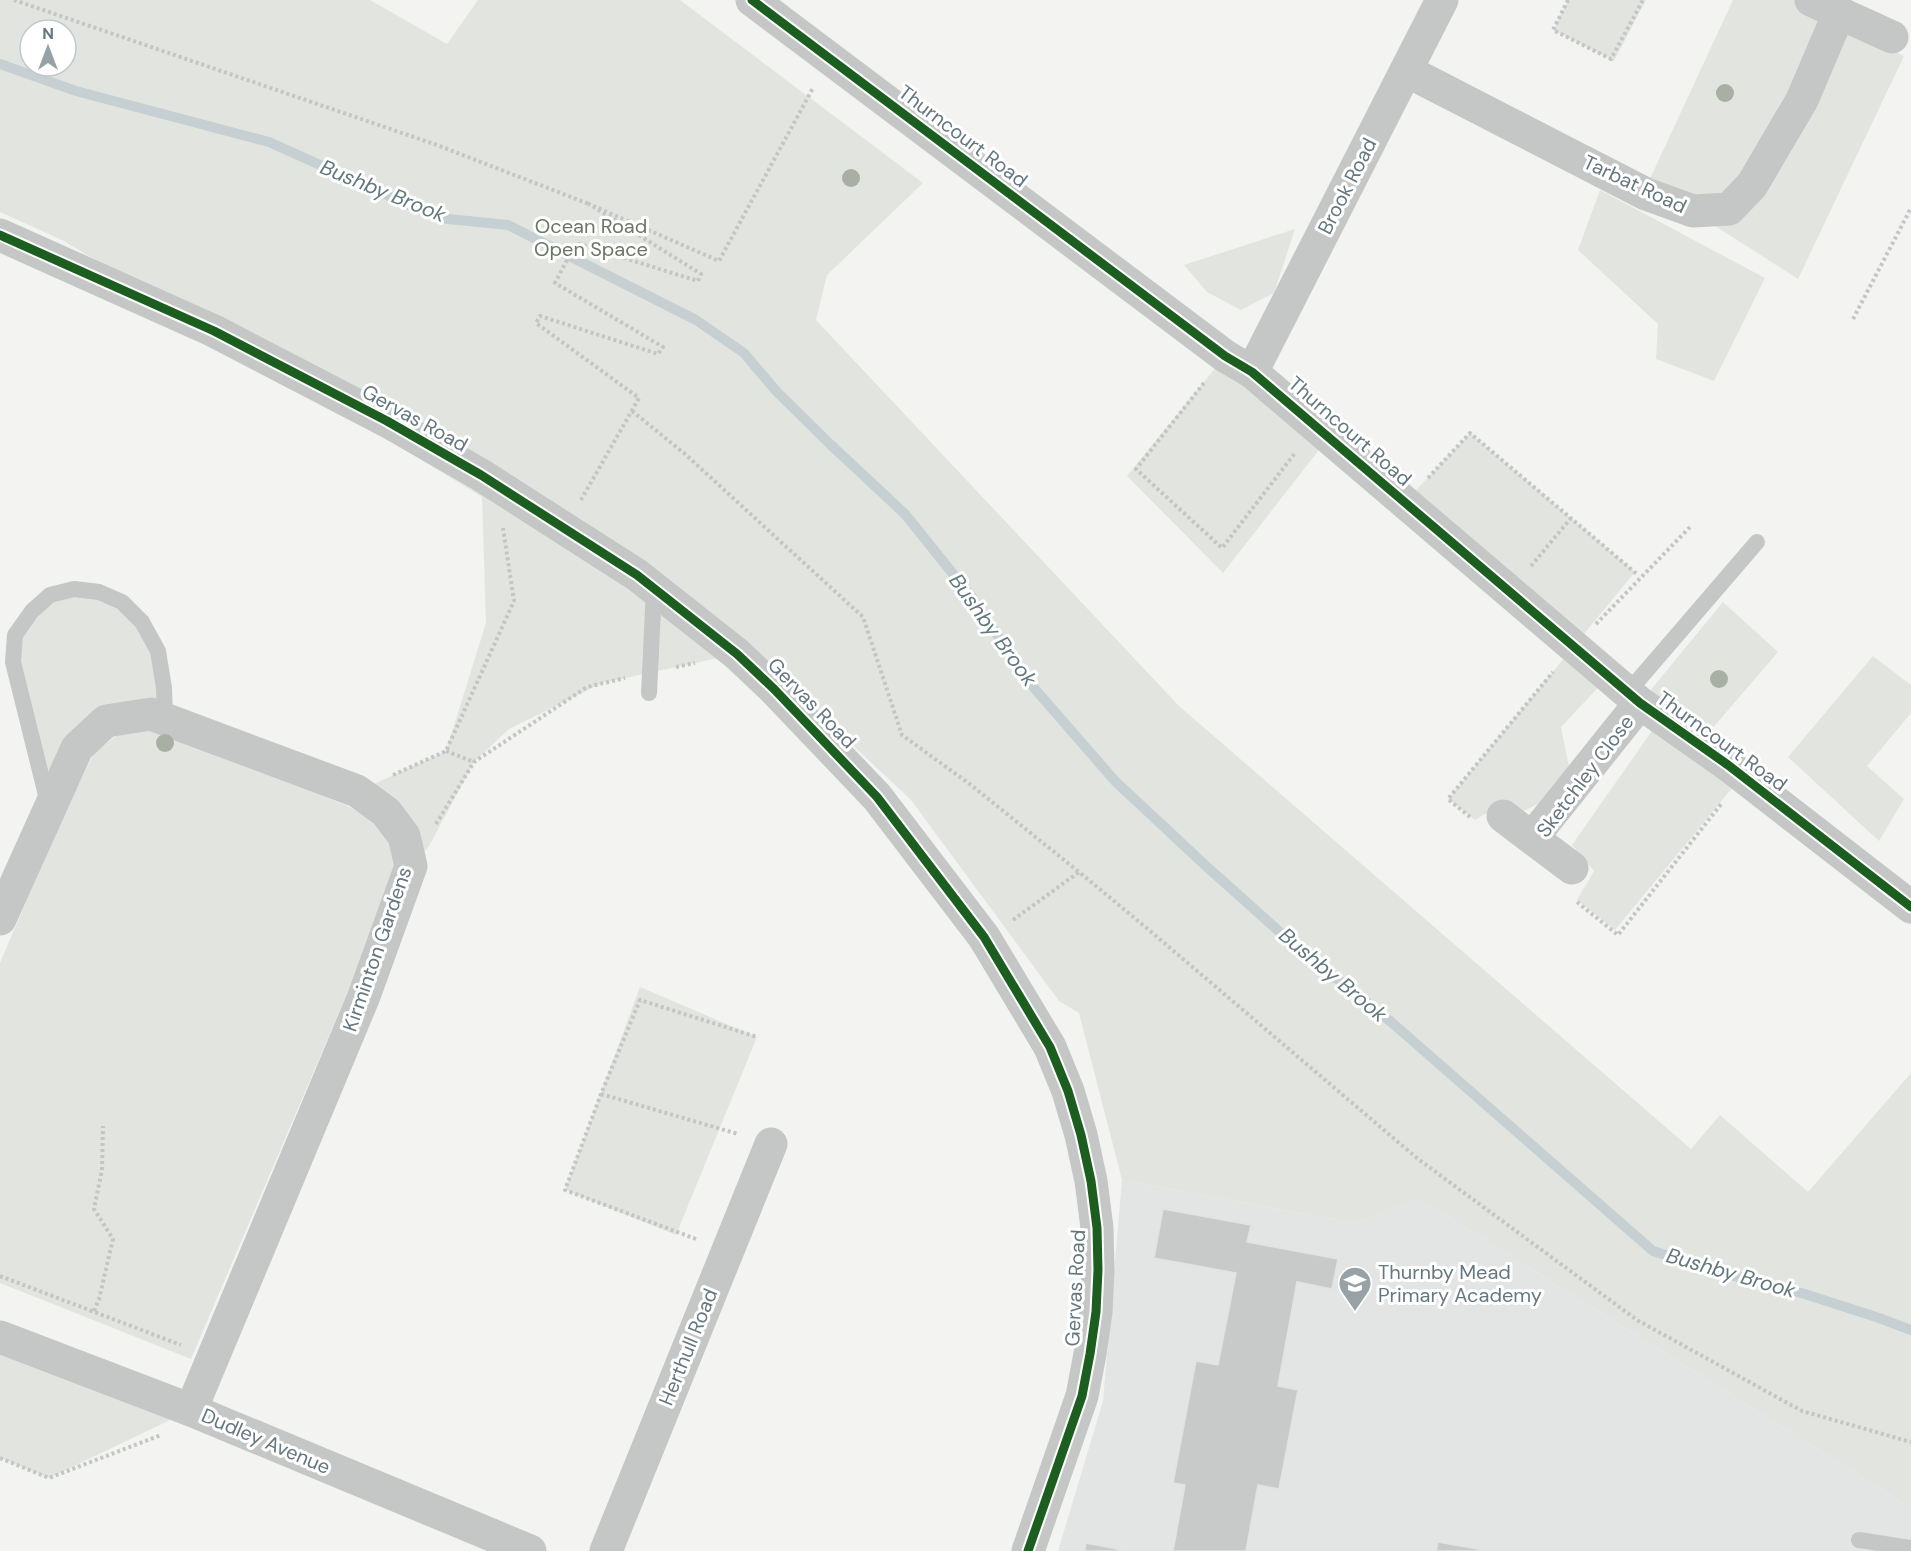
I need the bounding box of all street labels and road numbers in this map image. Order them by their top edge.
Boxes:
street label: Thurncourt Road [893,79,1033,193]
street label: Brook Road [1312,133,1382,239]
street label: Tarbat Road [1579,149,1691,219]
street label: Thurncourt Road [1283,370,1417,492]
street label: Gervas Road [358,378,472,458]
street label: Gervas Road [762,652,862,754]
street label: Thurncourt Road [1652,685,1792,797]
street label: Sketchley Close [1531,710,1639,842]
street label: Kirminton Gardens [337,863,417,1035]
street label: Gervas Road [1059,1229,1091,1347]
street label: Herthull Road [653,1285,723,1409]
street label: Dudley Avenue [198,1402,334,1480]

